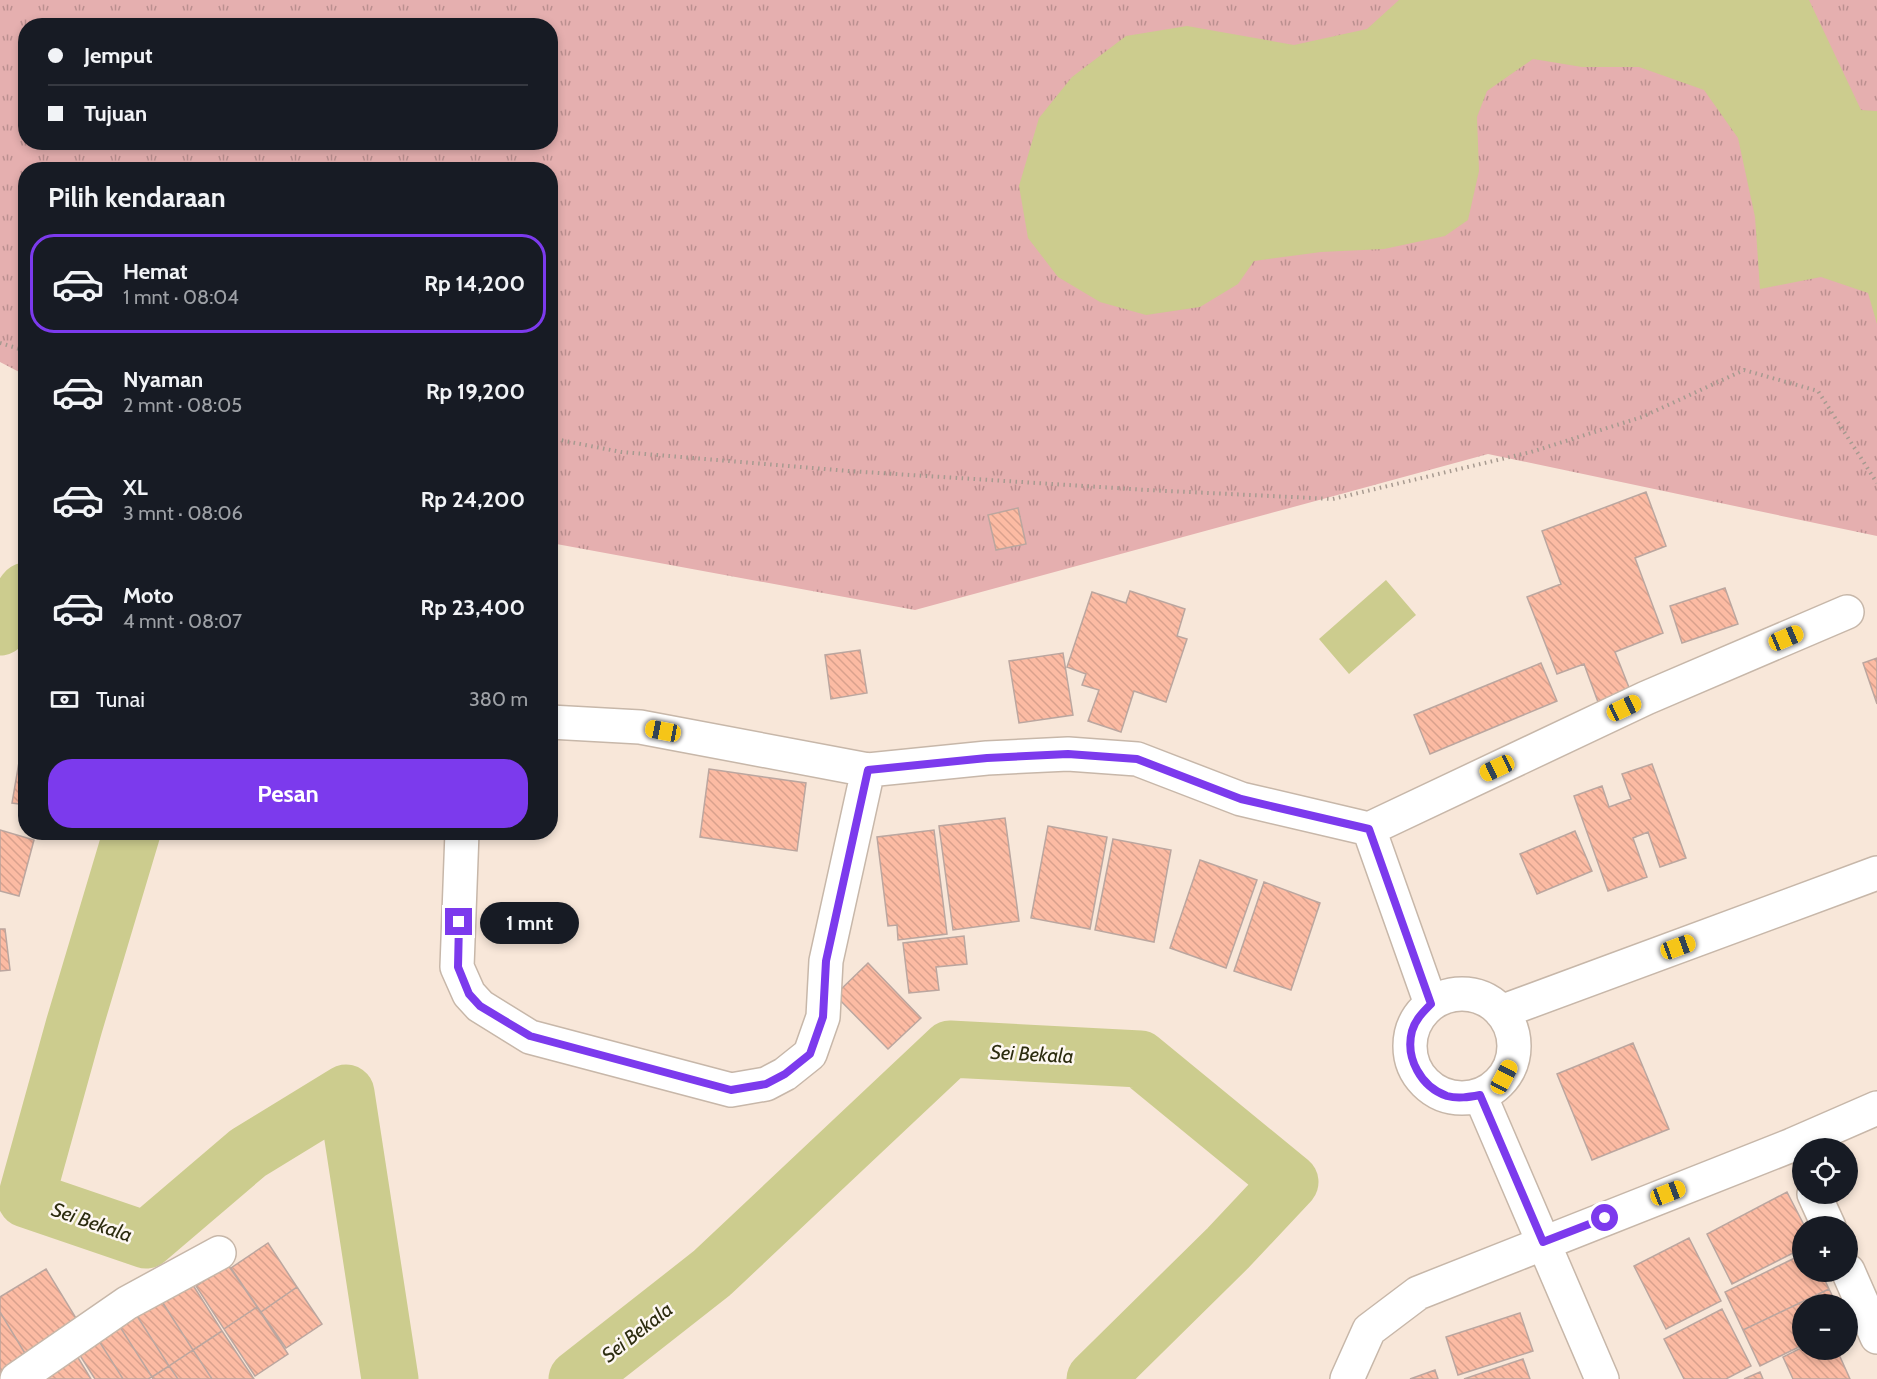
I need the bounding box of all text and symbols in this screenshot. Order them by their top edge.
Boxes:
text: Jemput [84,42,153,69]
text: Tujuan [84,100,147,127]
text: Pilih kendaraan [48,181,226,214]
icon: car [51,257,105,311]
text: Hemat [123,258,188,285]
text: Rp 14,200 [424,270,525,297]
text: 1 mnt · 08:04 [123,285,239,309]
icon: car [51,365,105,419]
text: Nyaman [123,366,203,393]
text: Rp 19,200 [426,378,525,405]
text: 2 mnt · 08:05 [123,393,242,417]
icon: car [51,473,105,527]
text: XL [123,474,148,501]
text: Rp 24,200 [421,486,525,513]
text: 3 mnt · 08:06 [123,501,243,525]
icon: car [51,581,105,635]
text: Moto [123,582,174,609]
text: Rp 23,400 [421,594,525,621]
text: 4 mnt · 08:07 [123,609,242,633]
car [1766,623,1806,653]
icon: cash [48,683,81,716]
text: Tunai [96,686,145,713]
text: 380 m [469,687,528,711]
car [1604,692,1644,724]
car [644,719,682,743]
car [1477,752,1517,784]
button: Pesan [48,759,528,828]
callout: 1 mnt [480,901,579,943]
route end [445,908,472,935]
text: 1 mnt [506,911,553,935]
car [1658,932,1698,962]
water label: Sei Bekala [990,1040,1074,1068]
car [1488,1057,1520,1097]
map controls [1792,1138,1858,1360]
button: locate [1792,1138,1858,1204]
car [1648,1178,1688,1208]
water label: Sei Bekala [49,1197,135,1247]
route start [1591,1204,1618,1231]
button: + [1792,1216,1858,1282]
button: − [1792,1294,1858,1360]
water label: Sei Bekala [597,1297,677,1367]

